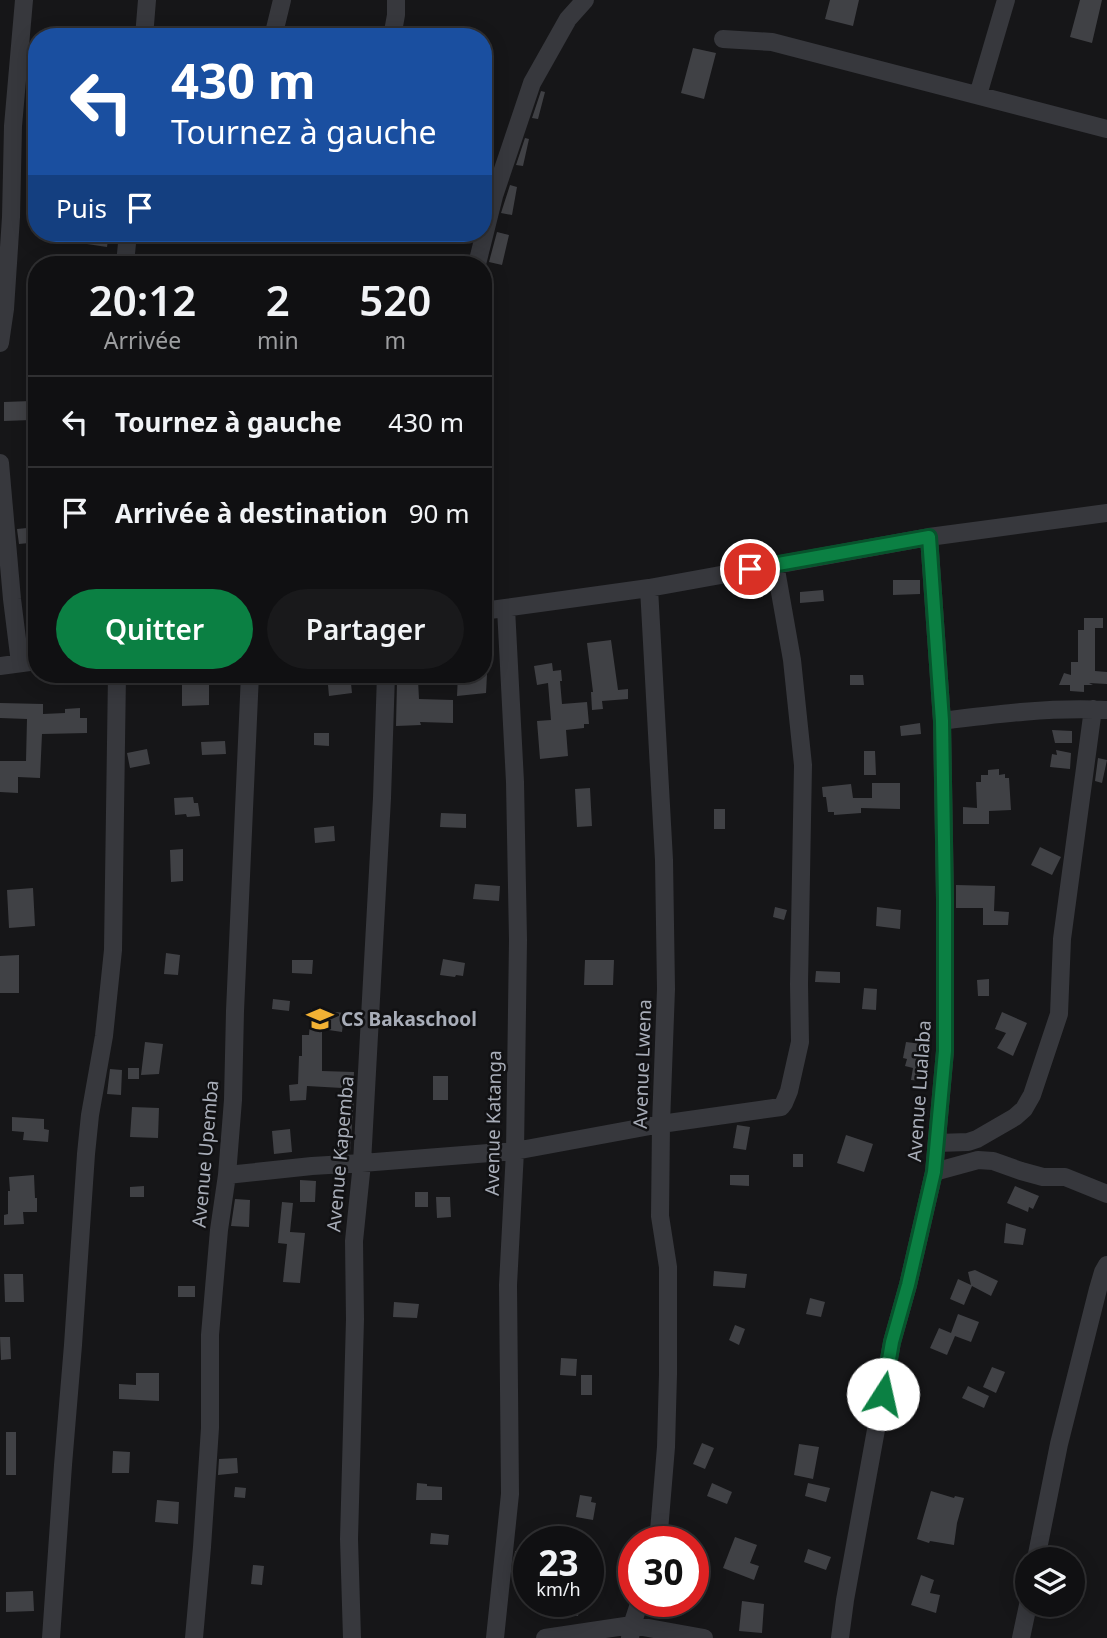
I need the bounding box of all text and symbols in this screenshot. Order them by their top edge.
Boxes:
text: 430 m [171,47,316,113]
icon: left [56,56,147,147]
text: Tournez à gauche [171,110,437,153]
icon: arrive [121,189,159,227]
text: Puis [56,190,107,226]
text: 20:12 [89,271,196,328]
text: 2 [266,271,290,328]
text: 520 [359,271,431,328]
text: Arrivée [104,324,181,356]
text: min [257,324,299,356]
text: m [385,324,406,356]
icon: left [56,403,94,441]
text: Tournez à gauche [115,404,342,440]
text: 430 m [388,404,464,440]
icon: arrive [56,494,94,532]
text: Arrivée à destination [115,495,388,531]
text: 90 m [409,495,470,531]
pin [720,539,780,599]
icon: arrive [731,550,769,588]
button: Quitter [56,589,253,669]
button: Partager [267,589,464,669]
street label: Avenue Lwena [627,999,657,1129]
school or university icon: CS Bakaschool [305,1004,335,1034]
place label: CS Bakaschool [341,1006,477,1032]
street label: Avenue Lualaba [901,1019,937,1163]
street label: Avenue Katanga [479,1050,507,1196]
street label: Avenue Kapemba [320,1075,360,1233]
street label: Avenue Upemba [186,1079,224,1229]
position arrow [846,1357,920,1431]
speed limit sign: 30 [618,1526,709,1617]
text: 23 [538,1539,579,1586]
map controls [1015,1547,1085,1617]
button: layers [1015,1547,1085,1617]
text: km/h [536,1577,581,1601]

